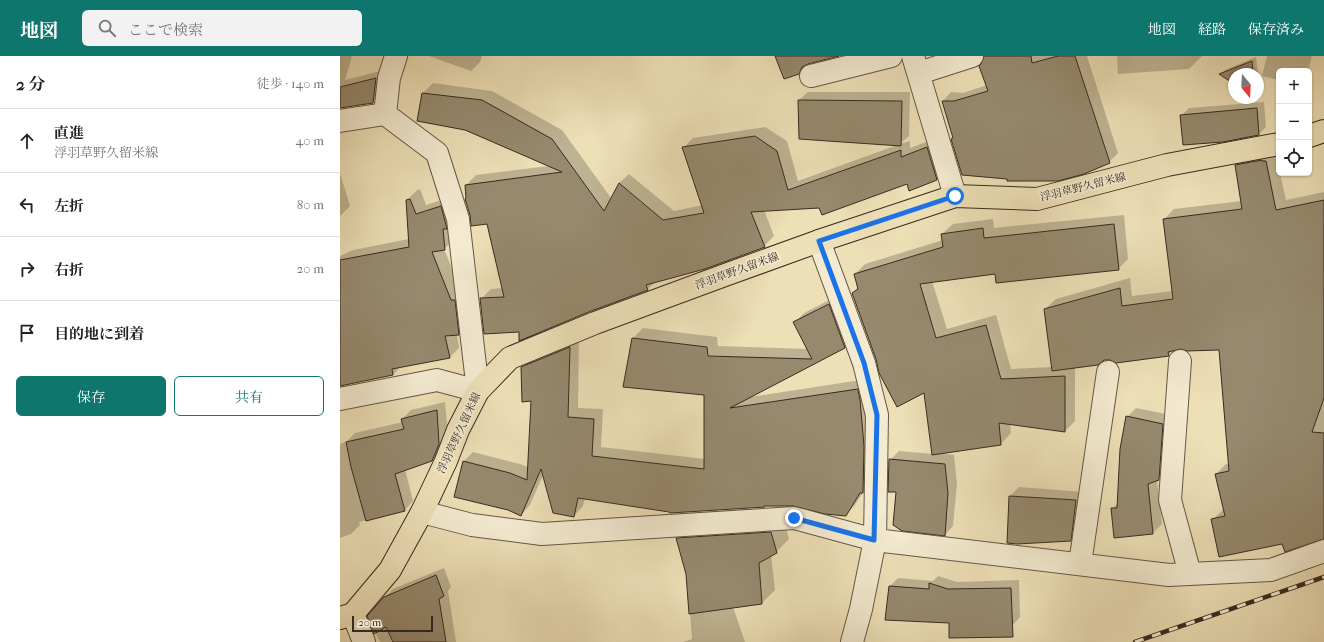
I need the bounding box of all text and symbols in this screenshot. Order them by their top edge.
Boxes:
search box [82,10,362,46]
icon: search [96,17,118,39]
text: 地図 [20,20,58,42]
text: ここで検索 [128,21,203,39]
text: 地図 [1148,21,1176,38]
text: 経路 [1198,21,1226,38]
text: 保存済み [1248,21,1304,38]
north arrow [1228,68,1264,104]
map controls [1276,68,1312,176]
button: + [1276,68,1312,104]
text: 2 分 [16,74,45,94]
text: 徒歩 · 140 m [257,76,324,91]
button: − [1276,104,1312,140]
text: 直進 [54,124,84,142]
icon: ahead [16,130,38,152]
text: 40 m [296,133,324,148]
button: locate [1276,140,1312,176]
text: 浮羽草野久留米線 [54,145,158,160]
street label: 浮羽草野久留米線 [1039,170,1127,204]
route start [946,187,964,205]
icon: left [16,194,38,216]
text: 左折 [54,197,84,215]
text: 80 m [297,197,324,212]
street label: 浮羽草野久留米線 [693,250,781,292]
icon: right [16,258,38,280]
text: 右折 [54,261,84,279]
text: 20 m [297,261,324,276]
icon: arrive [16,322,38,344]
text: 目的地に到着 [54,325,144,343]
button: 保存 [16,376,166,416]
button: 共有 [174,376,324,416]
street label: 浮羽草野久留米線 [435,390,483,476]
route end [785,509,803,527]
scale bar [352,614,433,633]
text: 20 m [358,616,381,629]

